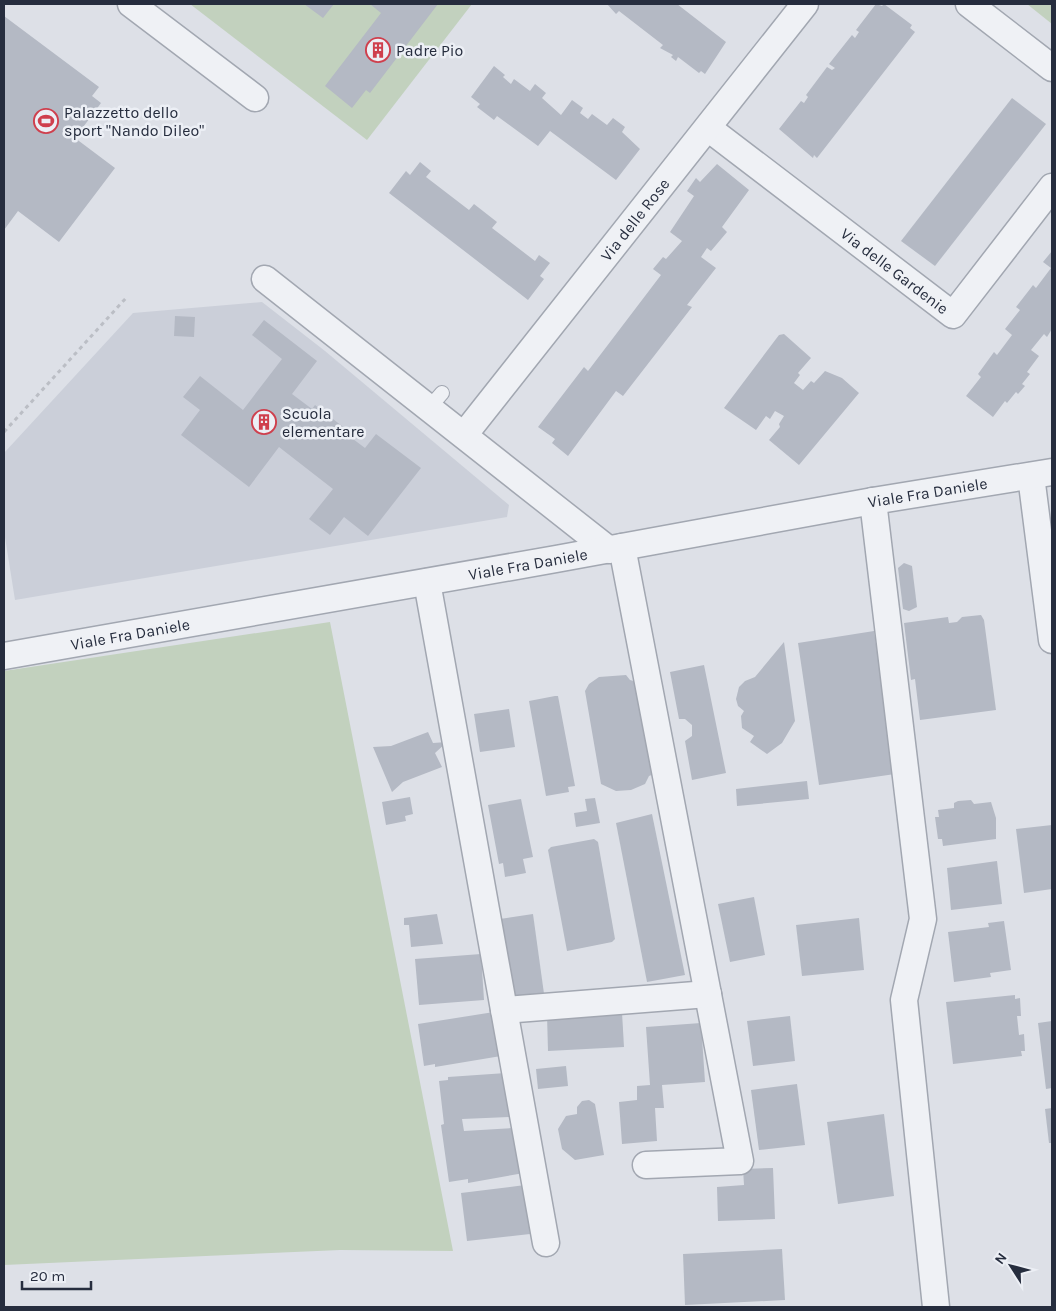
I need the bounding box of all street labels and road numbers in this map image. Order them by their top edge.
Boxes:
street label: Via delle Rose [596,174,674,265]
street label: Via delle Gardenie [837,224,952,318]
street label: Viale Fra Daniele [866,474,989,512]
street label: Viale Fra Daniele [467,544,589,584]
street label: Viale Fra Daniele [69,615,191,654]

